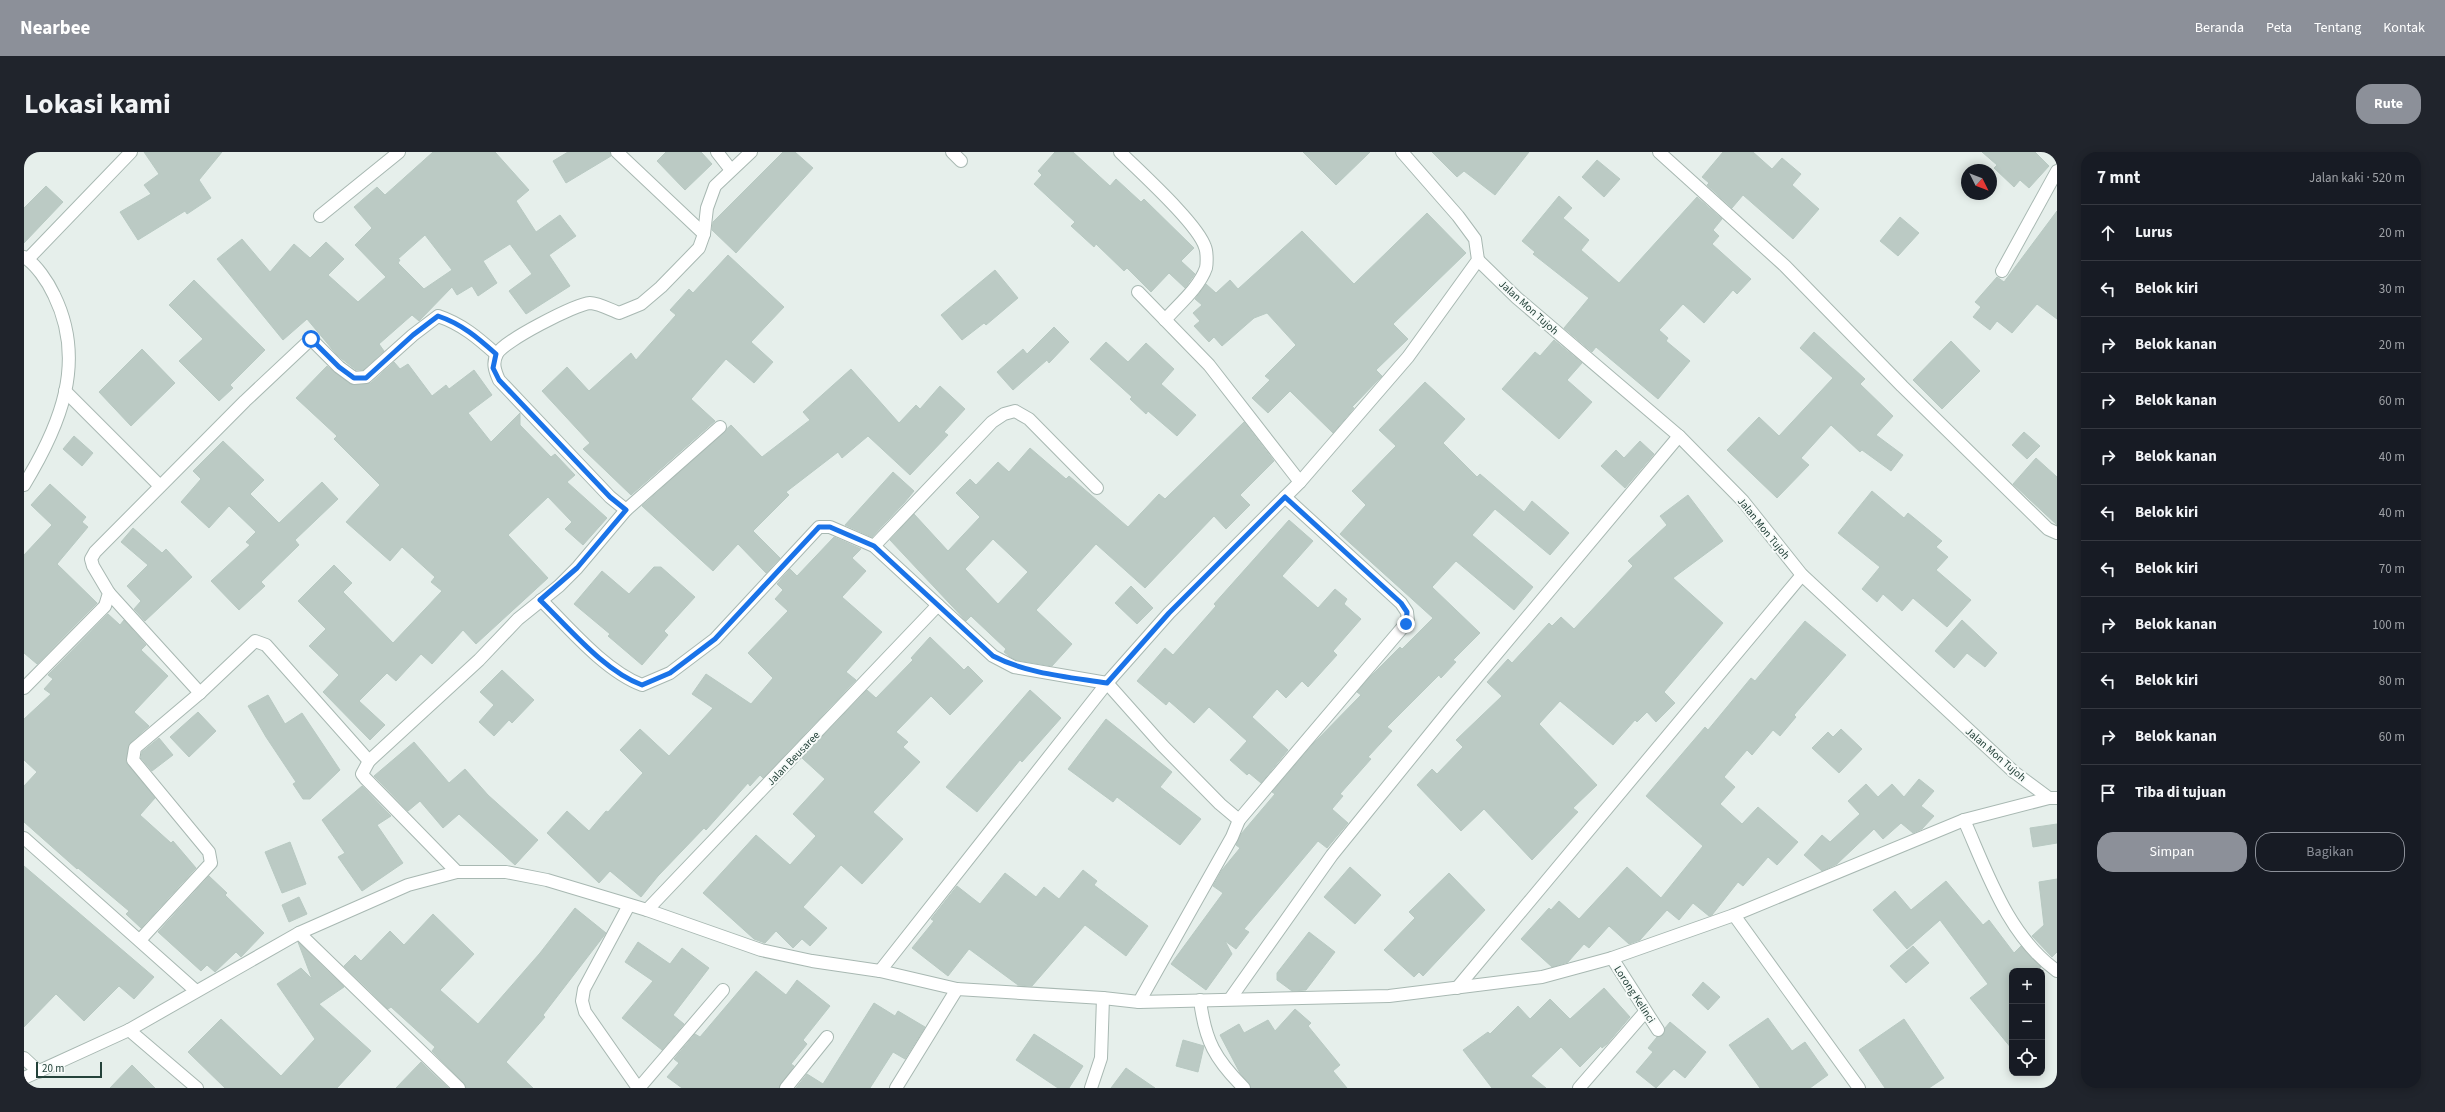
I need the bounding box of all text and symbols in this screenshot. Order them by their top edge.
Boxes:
text: Nearbee [20,15,90,42]
text: Beranda [2195,18,2244,38]
text: Peta [2266,18,2292,38]
text: Tentang [2314,18,2361,38]
text: Kontak [2383,18,2425,38]
text: Lokasi kami [24,84,171,124]
button: Rute [2356,84,2421,124]
north arrow [1961,164,1997,200]
text: 7 mnt [2097,166,2140,190]
text: Jalan kaki · 520 m [2309,169,2405,187]
icon: ahead [2097,222,2119,244]
text: Lurus [2135,222,2172,243]
text: 20 m [2379,224,2405,242]
street label: Jalan Mon Tujoh [1496,277,1562,338]
icon: left [2097,278,2119,300]
text: Belok kiri [2135,278,2198,299]
text: 30 m [2379,280,2405,298]
route start [302,330,320,348]
icon: right [2097,334,2119,356]
text: Belok kanan [2135,334,2217,355]
text: 20 m [2379,336,2405,354]
icon: right [2097,390,2119,412]
text: Belok kanan [2135,390,2217,411]
text: 60 m [2379,392,2405,410]
icon: right [2097,446,2119,468]
text: Belok kanan [2135,446,2217,467]
text: 40 m [2379,448,2405,466]
street label: Jalan Mon Tujoh [1734,494,1793,562]
icon: left [2097,502,2119,524]
text: Belok kiri [2135,502,2198,523]
text: 40 m [2379,504,2405,522]
icon: left [2097,558,2119,580]
text: Belok kiri [2135,558,2198,579]
text: 70 m [2379,560,2405,578]
icon: right [2097,614,2119,636]
text: Belok kanan [2135,614,2217,635]
route end [1397,615,1415,633]
text: 100 m [2372,616,2405,634]
icon: left [2097,670,2119,692]
text: Belok kiri [2135,670,2198,691]
text: 80 m [2379,672,2405,690]
street label: Jalan Mon Tujoh [1962,724,2029,785]
icon: right [2097,726,2119,748]
text: Belok kanan [2135,726,2217,747]
street label: Jalan Beusaree [764,728,823,789]
text: 60 m [2379,728,2405,746]
icon: arrive [2097,782,2119,804]
text: Tiba di tujuan [2135,782,2226,803]
button: Simpan [2097,832,2247,872]
button: Bagikan [2255,832,2405,872]
street label: Lorong Kelinci [1610,963,1659,1026]
map controls [2009,968,2045,1076]
button: + [2009,968,2045,1004]
button: − [2009,1004,2045,1040]
button: locate [2009,1040,2045,1076]
scale bar [36,1060,102,1079]
text: 20 m [42,1061,64,1076]

